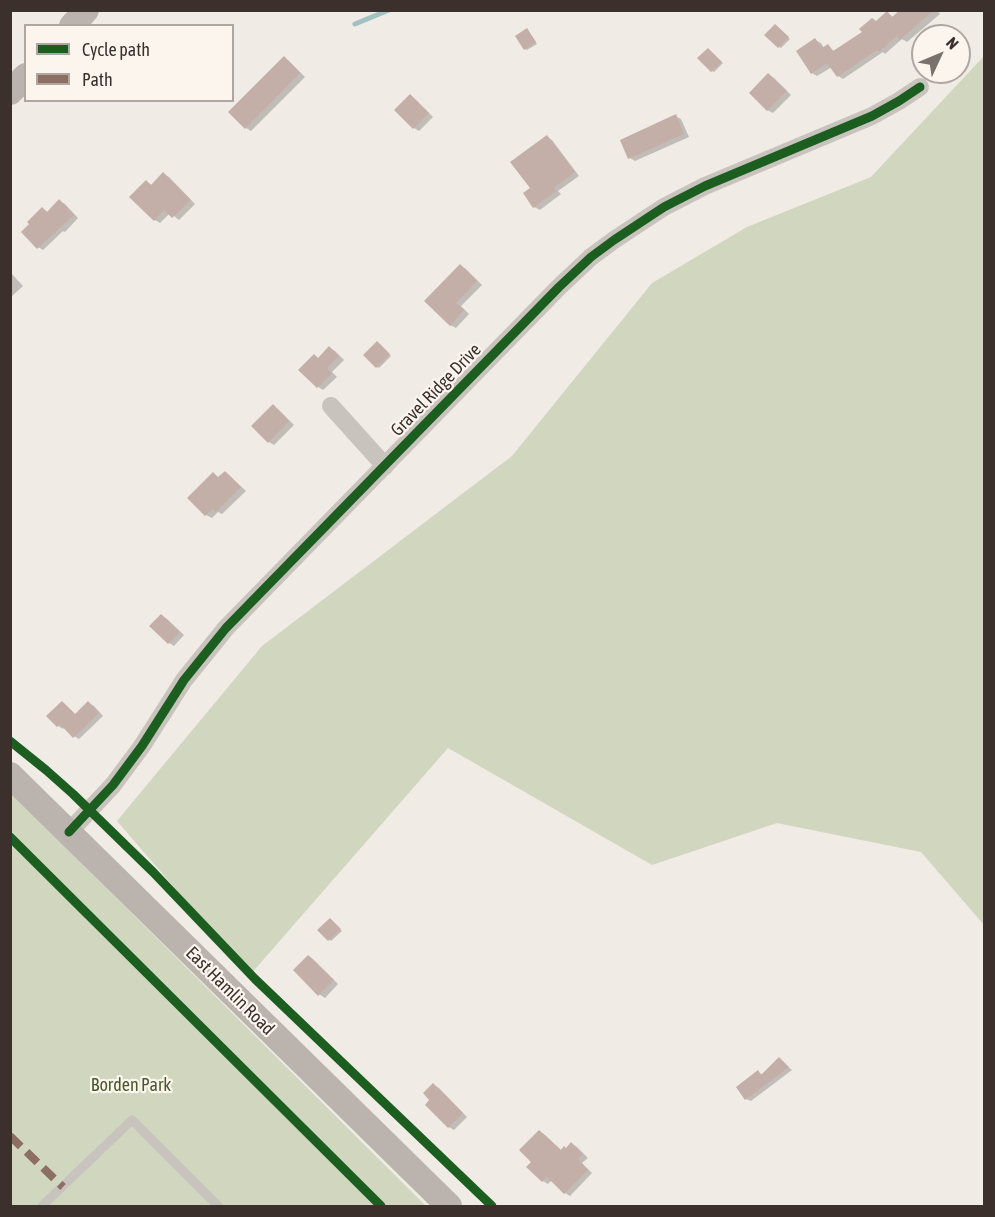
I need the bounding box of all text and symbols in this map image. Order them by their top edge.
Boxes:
legend [24,24,234,102]
north arrow [911,24,971,84]
text: N [943,33,962,53]
text: Cycle path [82,39,150,60]
text: Path [82,69,113,90]
street label: Gravel Ridge Drive [387,339,485,441]
street label: East Hamlin Road [181,942,279,1040]
park label: Borden Park [91,1074,171,1096]

